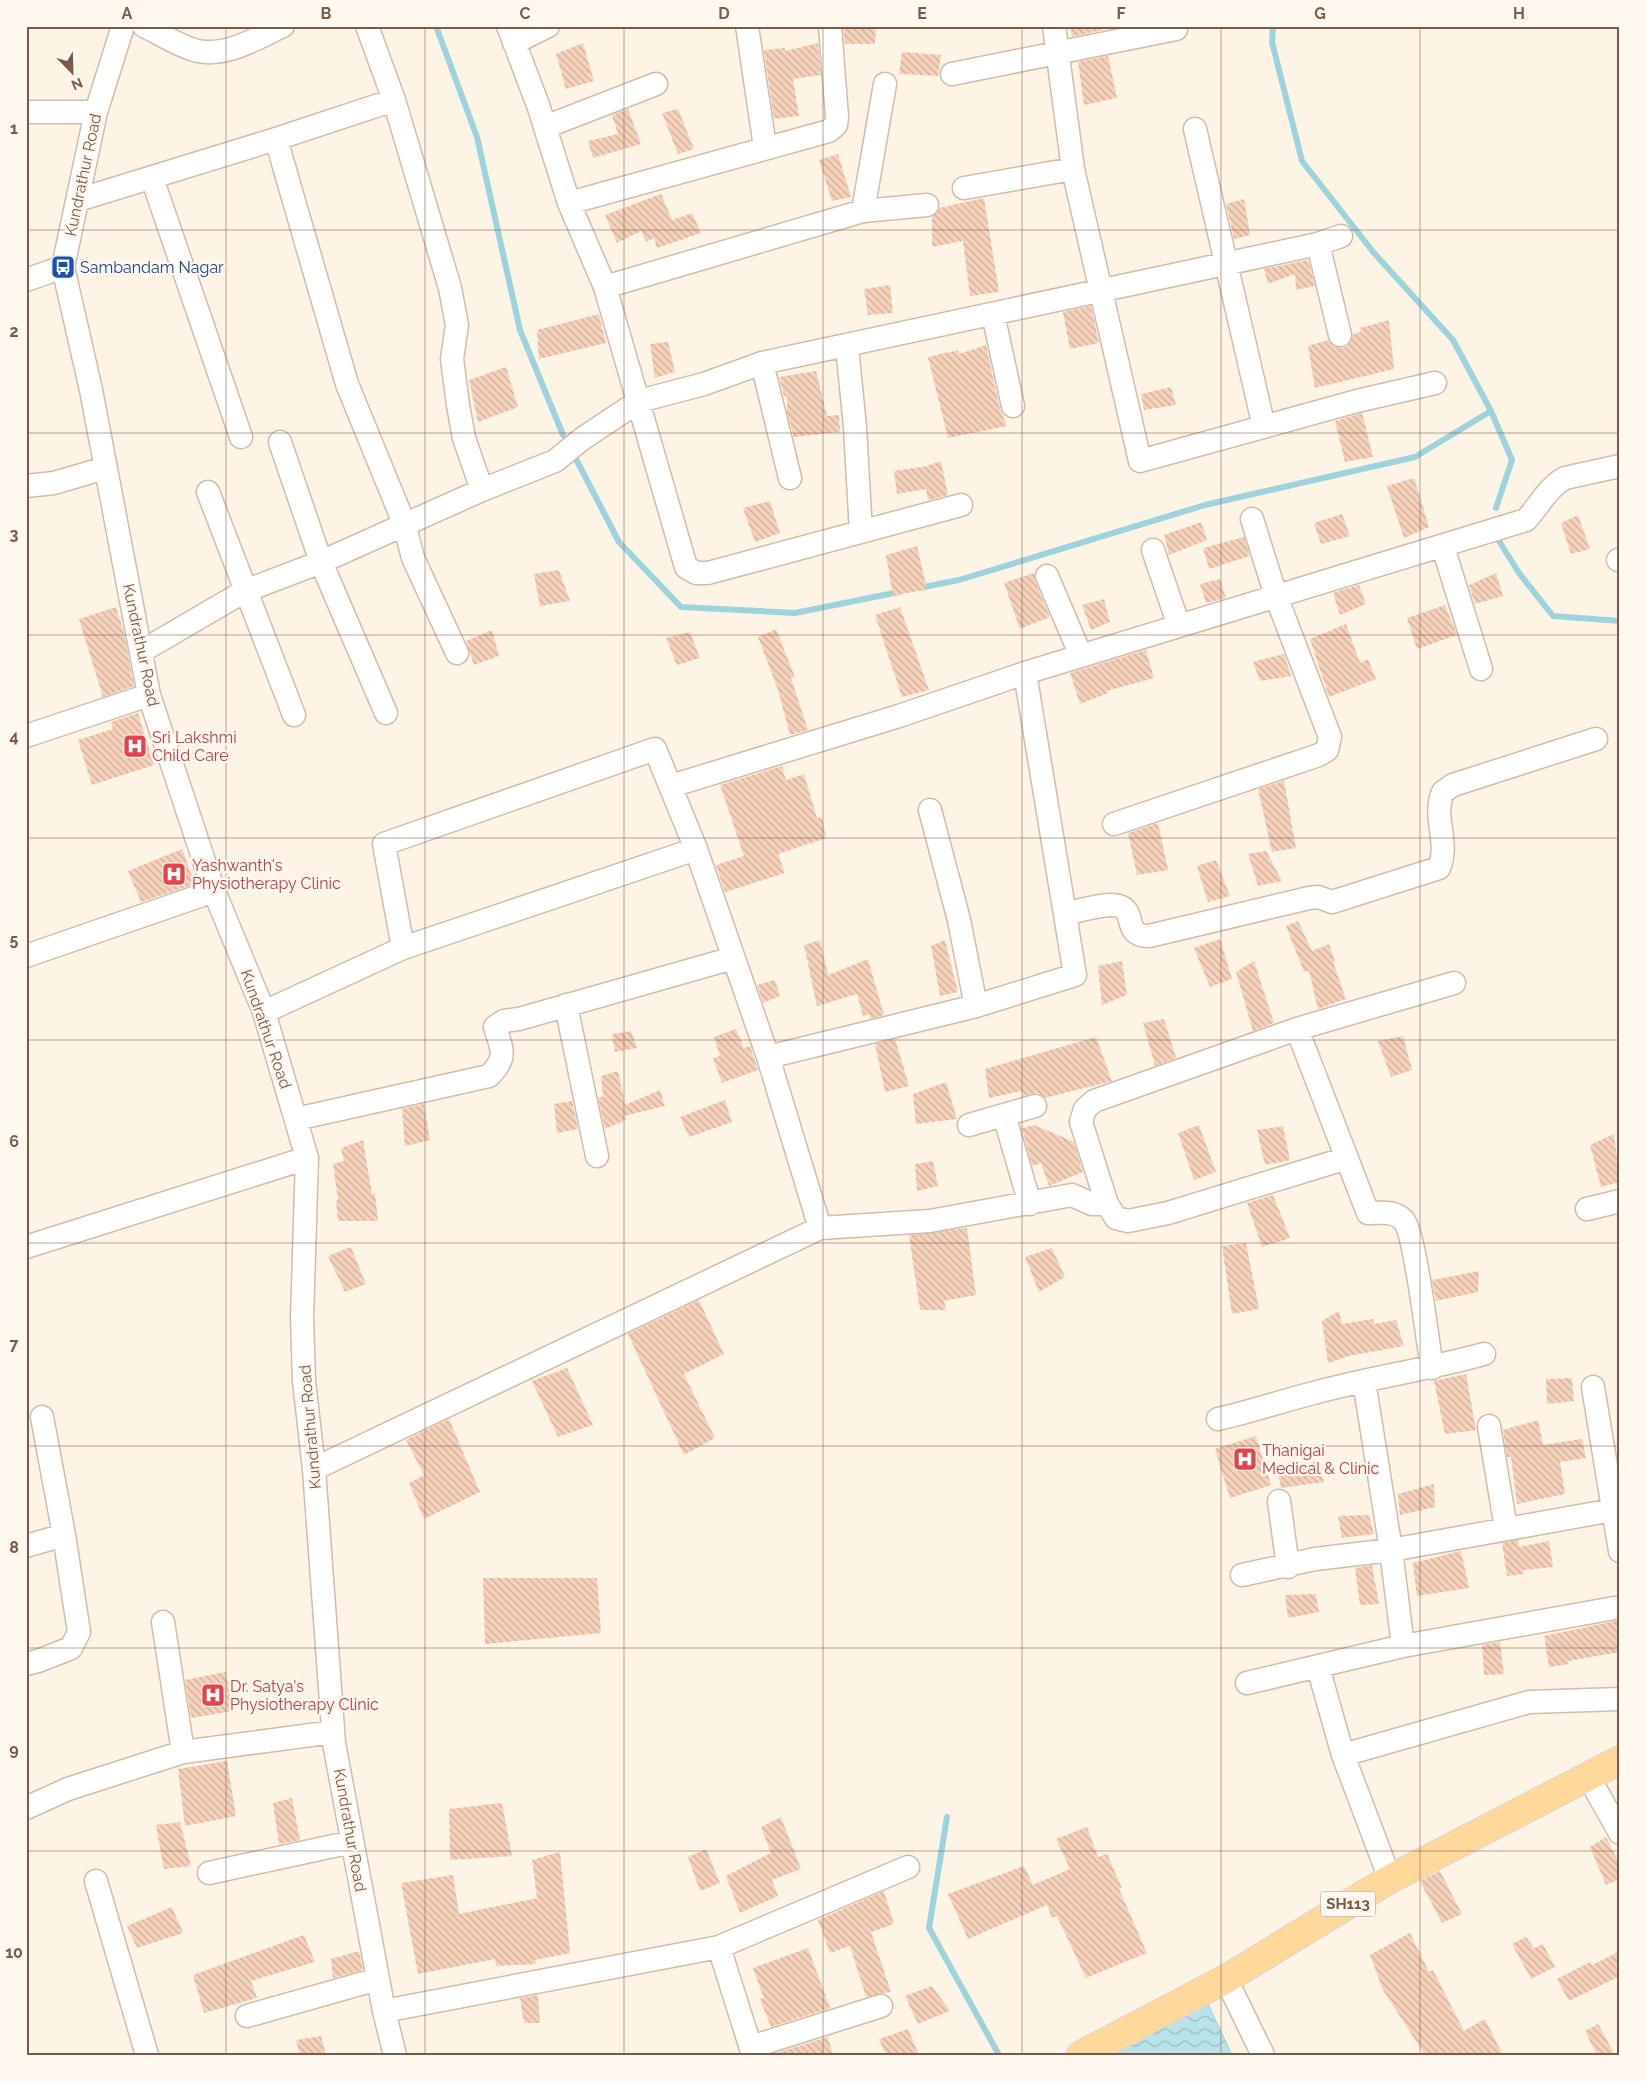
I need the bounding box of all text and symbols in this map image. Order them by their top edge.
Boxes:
text: A [122,4,133,23]
text: B [321,4,332,23]
text: C [520,4,531,23]
text: D [718,4,730,23]
text: E [917,4,927,23]
text: F [1116,4,1126,23]
text: G [1314,4,1326,23]
text: H [1513,4,1525,23]
north arrow [48,48,98,98]
text: N [69,75,85,93]
street label: Kundrathur Road [61,112,105,238]
text: 1 [10,119,18,138]
bus stop icon: Sambandam Nagar [50,254,76,280]
place label: Sambandam Nagar [80,258,224,277]
text: 2 [9,322,19,341]
text: 3 [10,525,19,544]
street label: Kundrathur Road [119,582,163,708]
text: 4 [9,727,19,746]
place label: Sri Lakshmi Child Care [152,728,237,765]
hospital icon: Sri Lakshmi Child Care [122,733,148,759]
place label: Yashwanth's Physiotherapy Clinic [192,856,341,893]
hospital icon: Yashwanth's Physiotherapy Clinic [161,861,187,887]
text: 5 [10,930,19,949]
street label: Kundrathur Road [237,967,295,1091]
text: 6 [9,1132,19,1151]
text: 7 [10,1335,19,1354]
street label: Kundrathur Road [295,1364,325,1490]
place label: Thanigai Medical & Clinic [1262,1441,1380,1478]
hospital icon: Thanigai Medical & Clinic [1232,1446,1258,1472]
text: 8 [9,1538,19,1557]
place label: Dr. Satya's Physiotherapy Clinic [230,1677,379,1714]
hospital icon: Dr. Satya's Physiotherapy Clinic [200,1682,226,1708]
text: 9 [9,1740,19,1759]
street label: Kundrathur Road [330,1767,370,1893]
road number: SH113 [1320,1892,1376,1916]
text: 10 [5,1943,23,1962]

